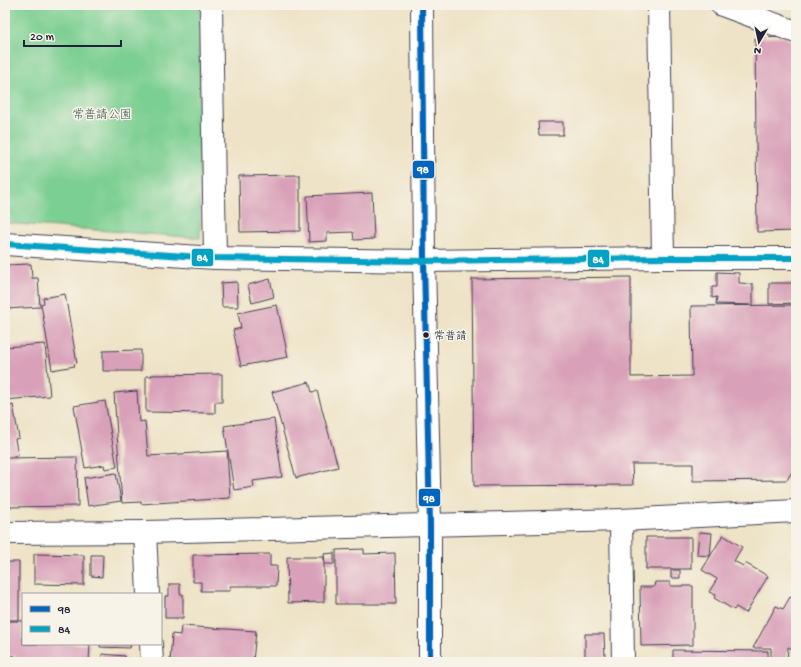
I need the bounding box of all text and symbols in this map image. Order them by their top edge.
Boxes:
scale bar [24,22,121,48]
north arrow [739,22,779,62]
text: 20 m [30,31,55,45]
text: N [753,43,762,56]
park label: 常普請公園 [72,108,132,123]
line badge: 98 [412,160,435,179]
text: 98 [416,165,429,177]
line badge: 84 [191,248,214,267]
line badge: 84 [587,249,610,268]
text: 84 [196,253,208,265]
text: 84 [592,255,604,267]
marker: 常普請 [421,330,431,340]
place label: 常普請 [434,330,467,343]
line badge: 98 [418,488,441,507]
text: 98 [422,494,435,506]
legend [22,593,162,645]
text: 98 [57,604,71,618]
text: 84 [58,624,71,638]

